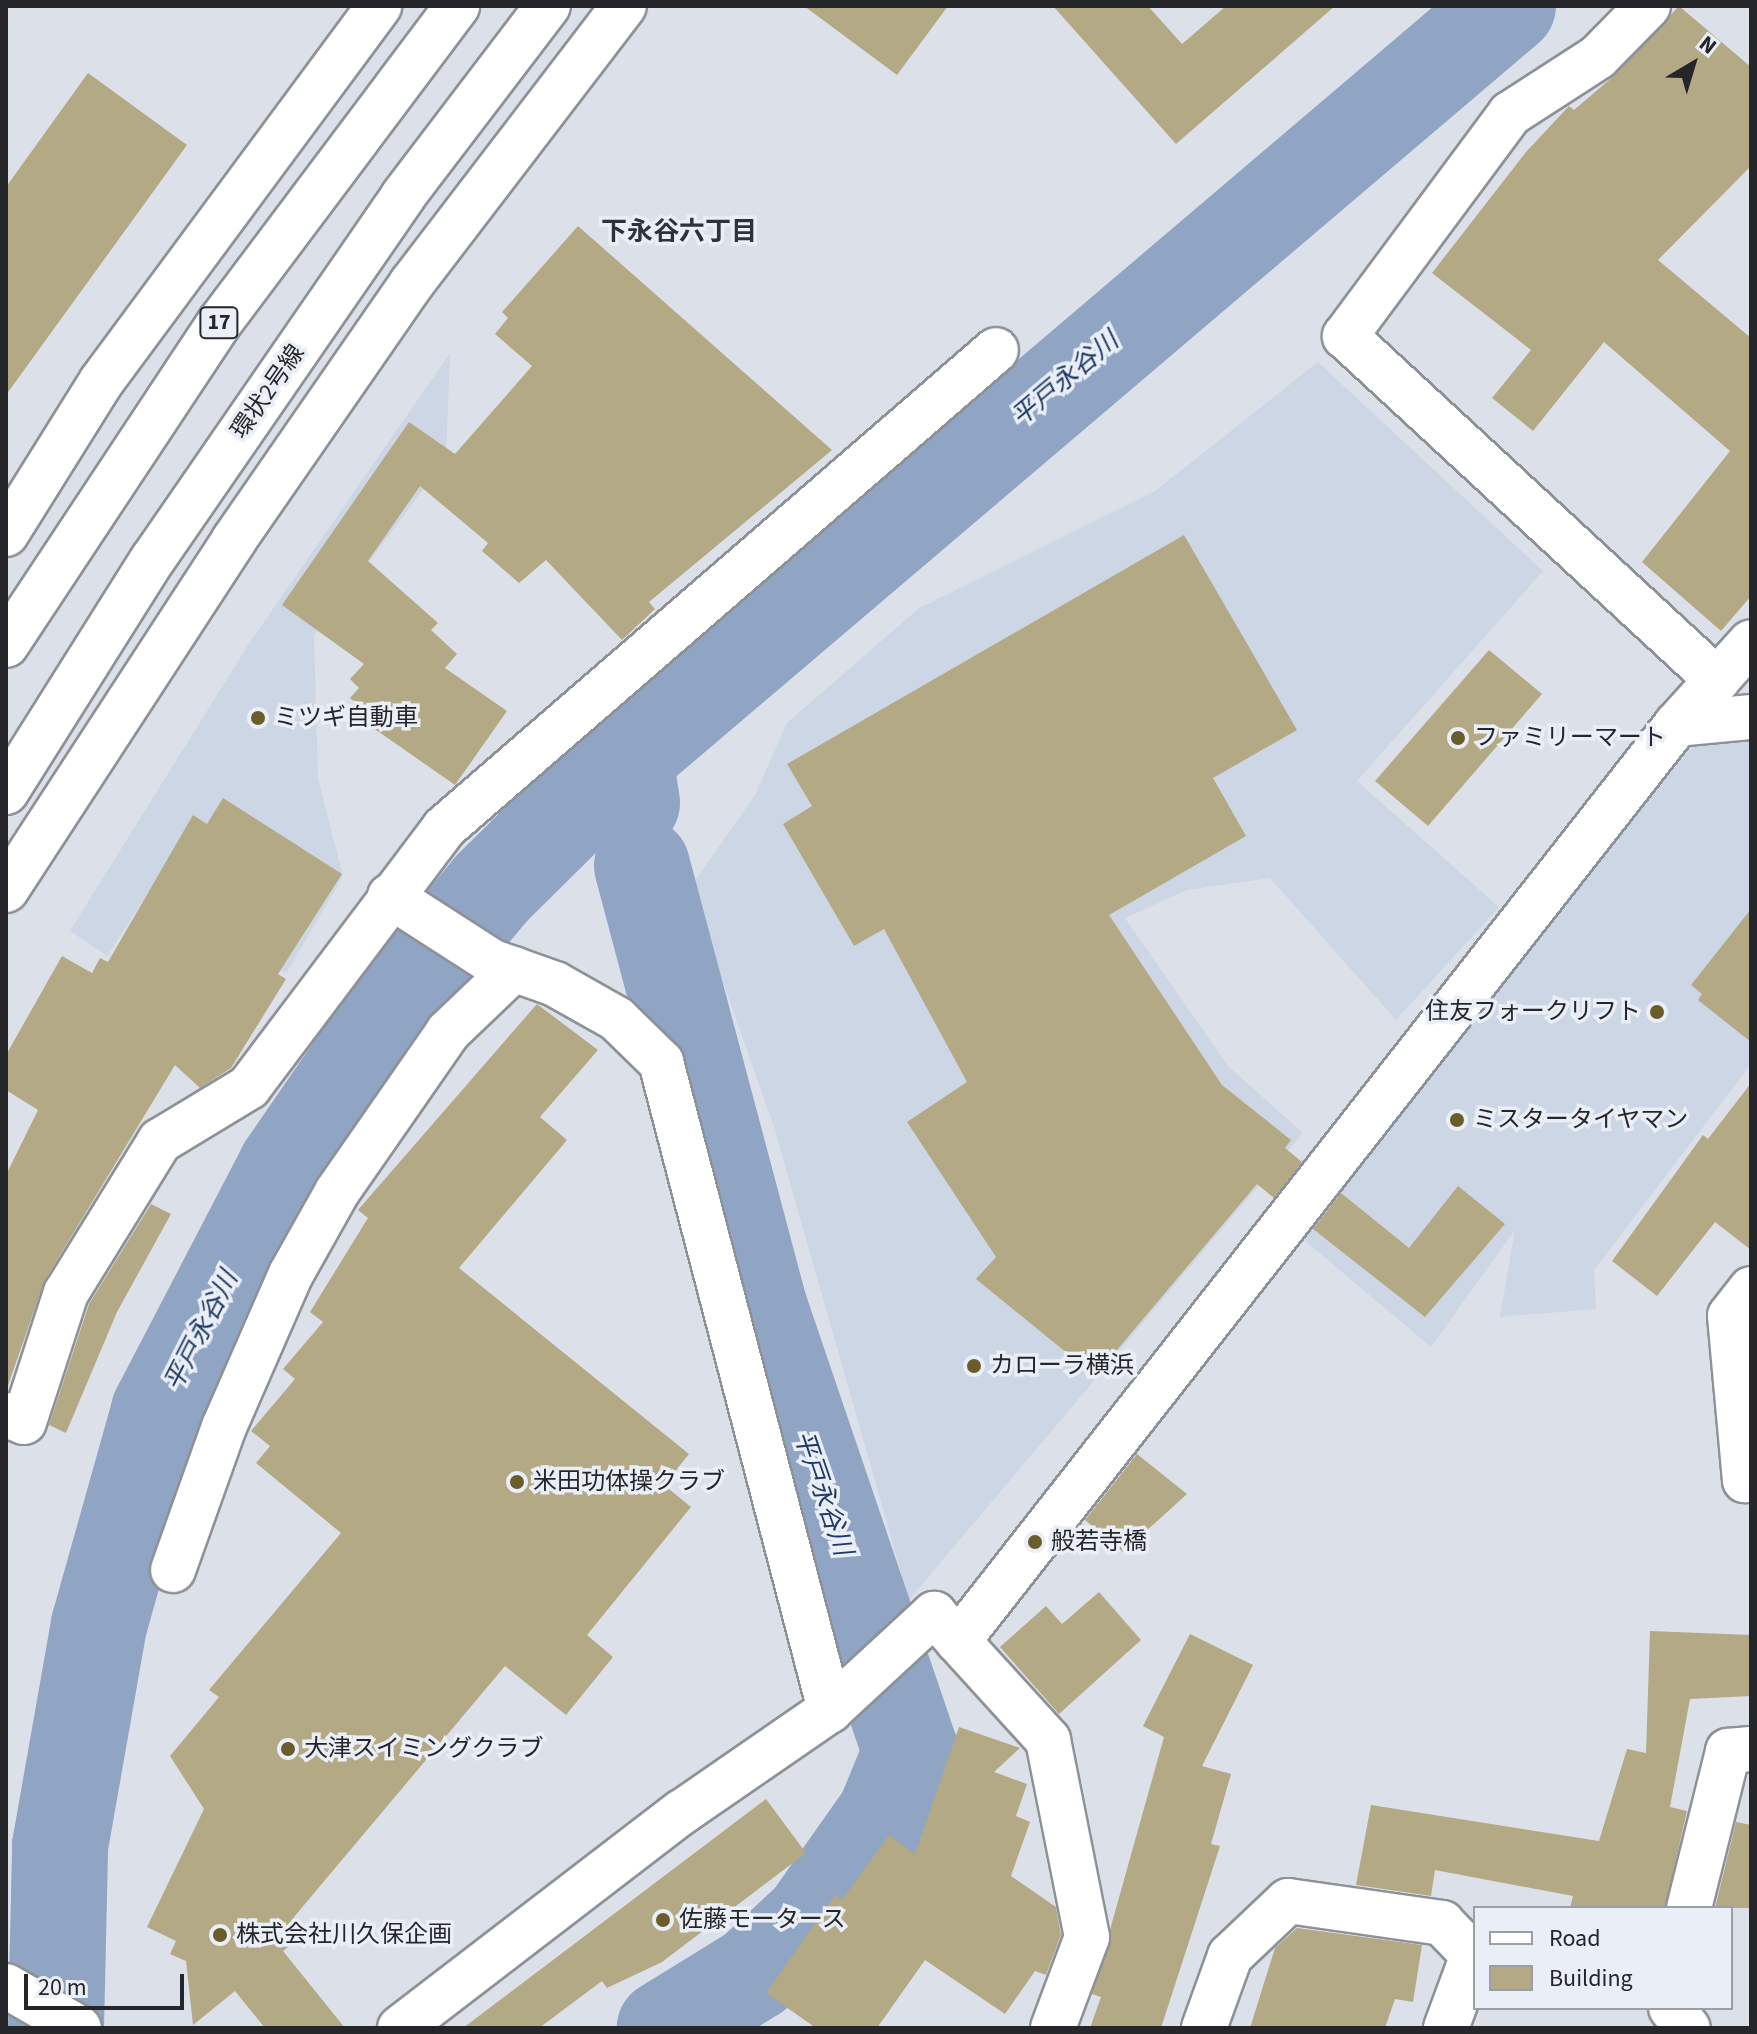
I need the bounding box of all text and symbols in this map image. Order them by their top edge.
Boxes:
north arrow [1653,24,1733,104]
text: N [1692,28,1723,62]
district label: 下永谷六丁目 [601,216,757,248]
road number: 17 [199,305,239,341]
water label: 平戸永谷川 [1005,325,1125,433]
street label: 環状2号線 [225,340,311,444]
place label: ミツギ自動車 [274,704,418,732]
marker: ミツギ自動車 [249,709,267,727]
place label: ファミリーマート [1474,724,1666,752]
marker: ファミリーマート [1449,729,1467,747]
place label: 住友フォークリフト [1425,998,1641,1026]
marker: 住友フォークリフト [1648,1003,1666,1021]
place label: ミスタータイヤマン [1473,1106,1689,1134]
marker: ミスタータイヤマン [1448,1111,1466,1129]
water label: 平戸永谷川 [158,1266,244,1396]
place label: カローラ横浜 [990,1352,1134,1380]
marker: カローラ横浜 [965,1357,983,1375]
water label: 平戸永谷川 [787,1426,859,1560]
place label: 米田功体操クラブ [533,1468,725,1496]
marker: 米田功体操クラブ [508,1473,526,1491]
place label: 般若寺橋 [1051,1528,1147,1556]
marker: 般若寺橋 [1026,1533,1044,1551]
place label: 大津スイミングクラブ [304,1735,544,1763]
marker: 大津スイミングクラブ [279,1740,297,1758]
place label: 佐藤モータース [679,1906,847,1934]
legend [1473,1906,1733,2010]
marker: 佐藤モータース [654,1911,672,1929]
place label: 株式会社川久保企画 [236,1921,452,1949]
text: Road [1549,1921,1601,1956]
marker: 株式会社川久保企画 [211,1926,229,1944]
scale bar [28,1958,188,2008]
text: Building [1549,1961,1633,1996]
text: 20 m [38,1970,87,2005]

